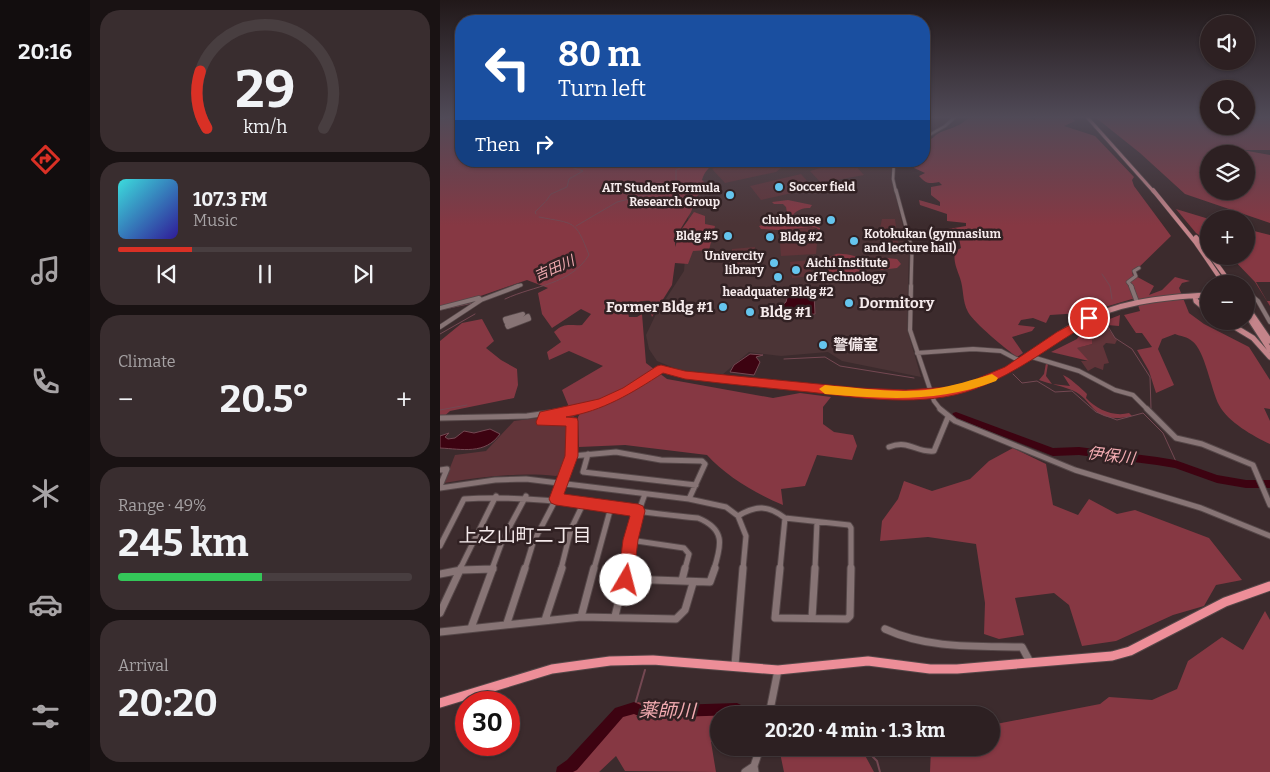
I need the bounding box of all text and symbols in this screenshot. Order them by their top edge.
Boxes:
map controls [1200,15,1255,330]
button: sound [1200,15,1255,70]
text: 80 m [558,33,641,75]
icon: left [475,35,540,100]
text: 20:16 [18,38,72,65]
text: 29 [235,58,295,121]
text: Turn left [558,75,646,102]
button: search [1200,80,1255,135]
text: km/h [243,116,287,138]
icon: right [530,130,558,158]
text: Then [475,133,520,156]
icon: directions [28,142,63,177]
button: layers [1200,145,1255,200]
place label: Soccer field [789,180,856,194]
place label: AIT Student Formula Research Group [602,181,720,209]
marker: Soccer field [773,181,785,193]
text: 107.3 FM [193,188,267,211]
marker: AIT Student Formula Research Group [724,189,736,201]
button: + [1200,210,1255,265]
text: Music [193,211,238,230]
place label: clubhouse [762,213,821,227]
marker: clubhouse [825,214,837,226]
place label: Kotokukan (gymnasium and lecture hall) [864,226,1001,255]
place label: Bldg #5 [676,229,718,243]
marker: Bldg #5 [722,230,734,242]
place label: Bldg #2 [780,230,823,244]
marker: Bldg #2 [764,231,776,243]
marker: Kotokukan (gymnasium and lecture hall) [848,235,860,247]
place label: Univercity library [704,249,764,277]
water label: 吉田川 [532,251,579,285]
icon: music [28,253,63,288]
place label: Aichi Institute of Technology [806,256,888,284]
marker: Univercity library [768,257,780,269]
icon: previous [153,260,181,288]
icon: pause [251,260,279,288]
icon: next [349,260,377,288]
marker: Aichi Institute of Technology [790,264,802,276]
marker: headquater Bldg #2 [772,271,784,283]
button: − [1200,275,1255,330]
place label: headquater Bldg #2 [722,285,834,299]
place label: Dormitory [859,294,935,312]
marker: Dormitory [843,297,855,309]
pin [1068,297,1110,339]
place label: Former Bldg #1 [606,298,714,316]
marker: Former Bldg #1 [717,301,729,313]
place label: Bldg #1 [760,303,812,321]
icon: arrive [1075,304,1103,332]
marker: Bldg #1 [744,306,756,318]
place label: 警備室 [833,336,878,354]
marker: 警備室 [817,339,829,351]
text: Climate [118,352,176,371]
icon: phone [28,364,63,399]
text: 20.5° [220,376,310,422]
text: − [118,383,133,416]
text: + [396,383,412,416]
water label: 伊保川 [1086,443,1138,468]
icon: climate [28,476,63,511]
text: Range · 49% [118,496,207,515]
text: 245 km [118,520,248,566]
district label: 上之山町二丁目 [458,524,592,547]
position arrow [599,553,651,605]
icon: car [28,587,63,622]
text: Arrival [118,656,169,675]
text: 20:20 [118,680,218,726]
speed limit sign: 30 [455,691,520,756]
icon: filters [28,699,63,734]
water label: 薬師川 [638,699,698,723]
text: 20:20 · 4 min · 1.3 km [765,719,945,742]

